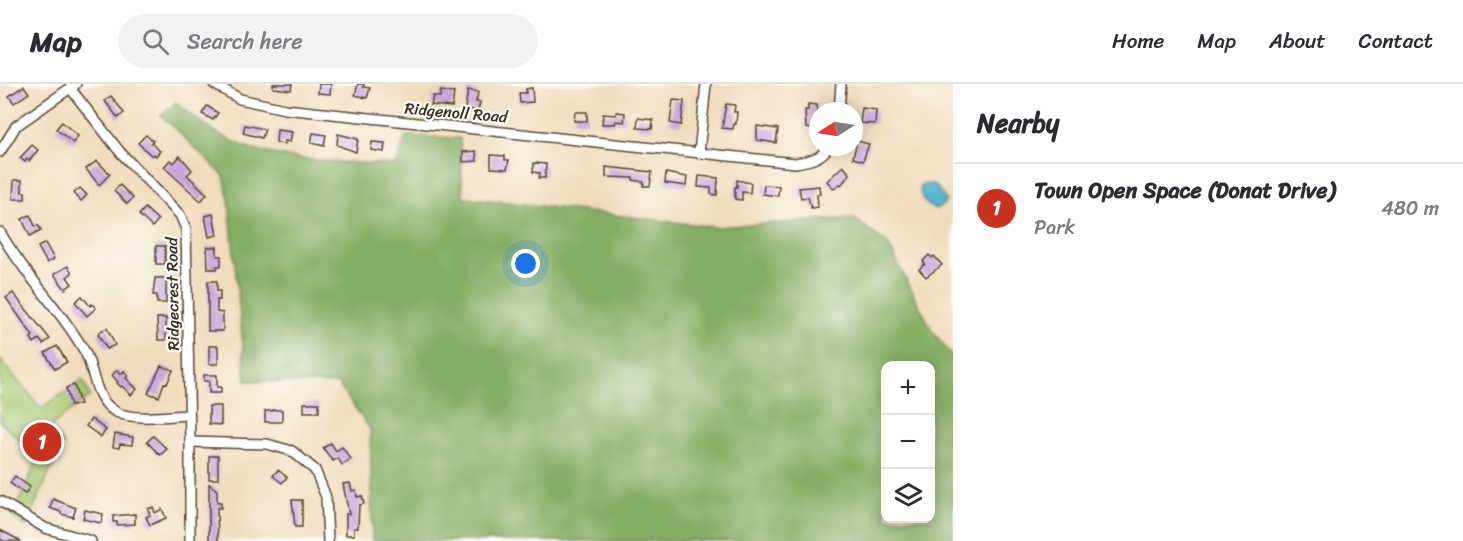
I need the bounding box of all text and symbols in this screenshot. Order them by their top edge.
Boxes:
search box [118,14,538,68]
text: Map [30,17,82,66]
text: Search here [187,22,303,61]
text: Home [1112,22,1164,60]
text: Map [1197,22,1236,60]
text: About [1269,22,1326,60]
text: Contact [1359,22,1433,60]
icon: search [139,25,172,58]
street label: Ridgenoll Road [403,94,510,132]
text: Nearby [977,100,1059,146]
north arrow [809,102,863,156]
text: Town Open Space (Donat Drive) [1034,171,1335,210]
text: 1 [992,191,1001,226]
text: 480 m [1381,191,1439,226]
text: Park [1034,210,1075,245]
street label: Ridgecrest Road [157,235,188,351]
your location [511,249,540,278]
map controls [881,361,935,523]
button: + [881,361,935,415]
button: − [881,415,935,469]
pin: 1 [22,420,62,464]
button: layers [881,469,935,523]

